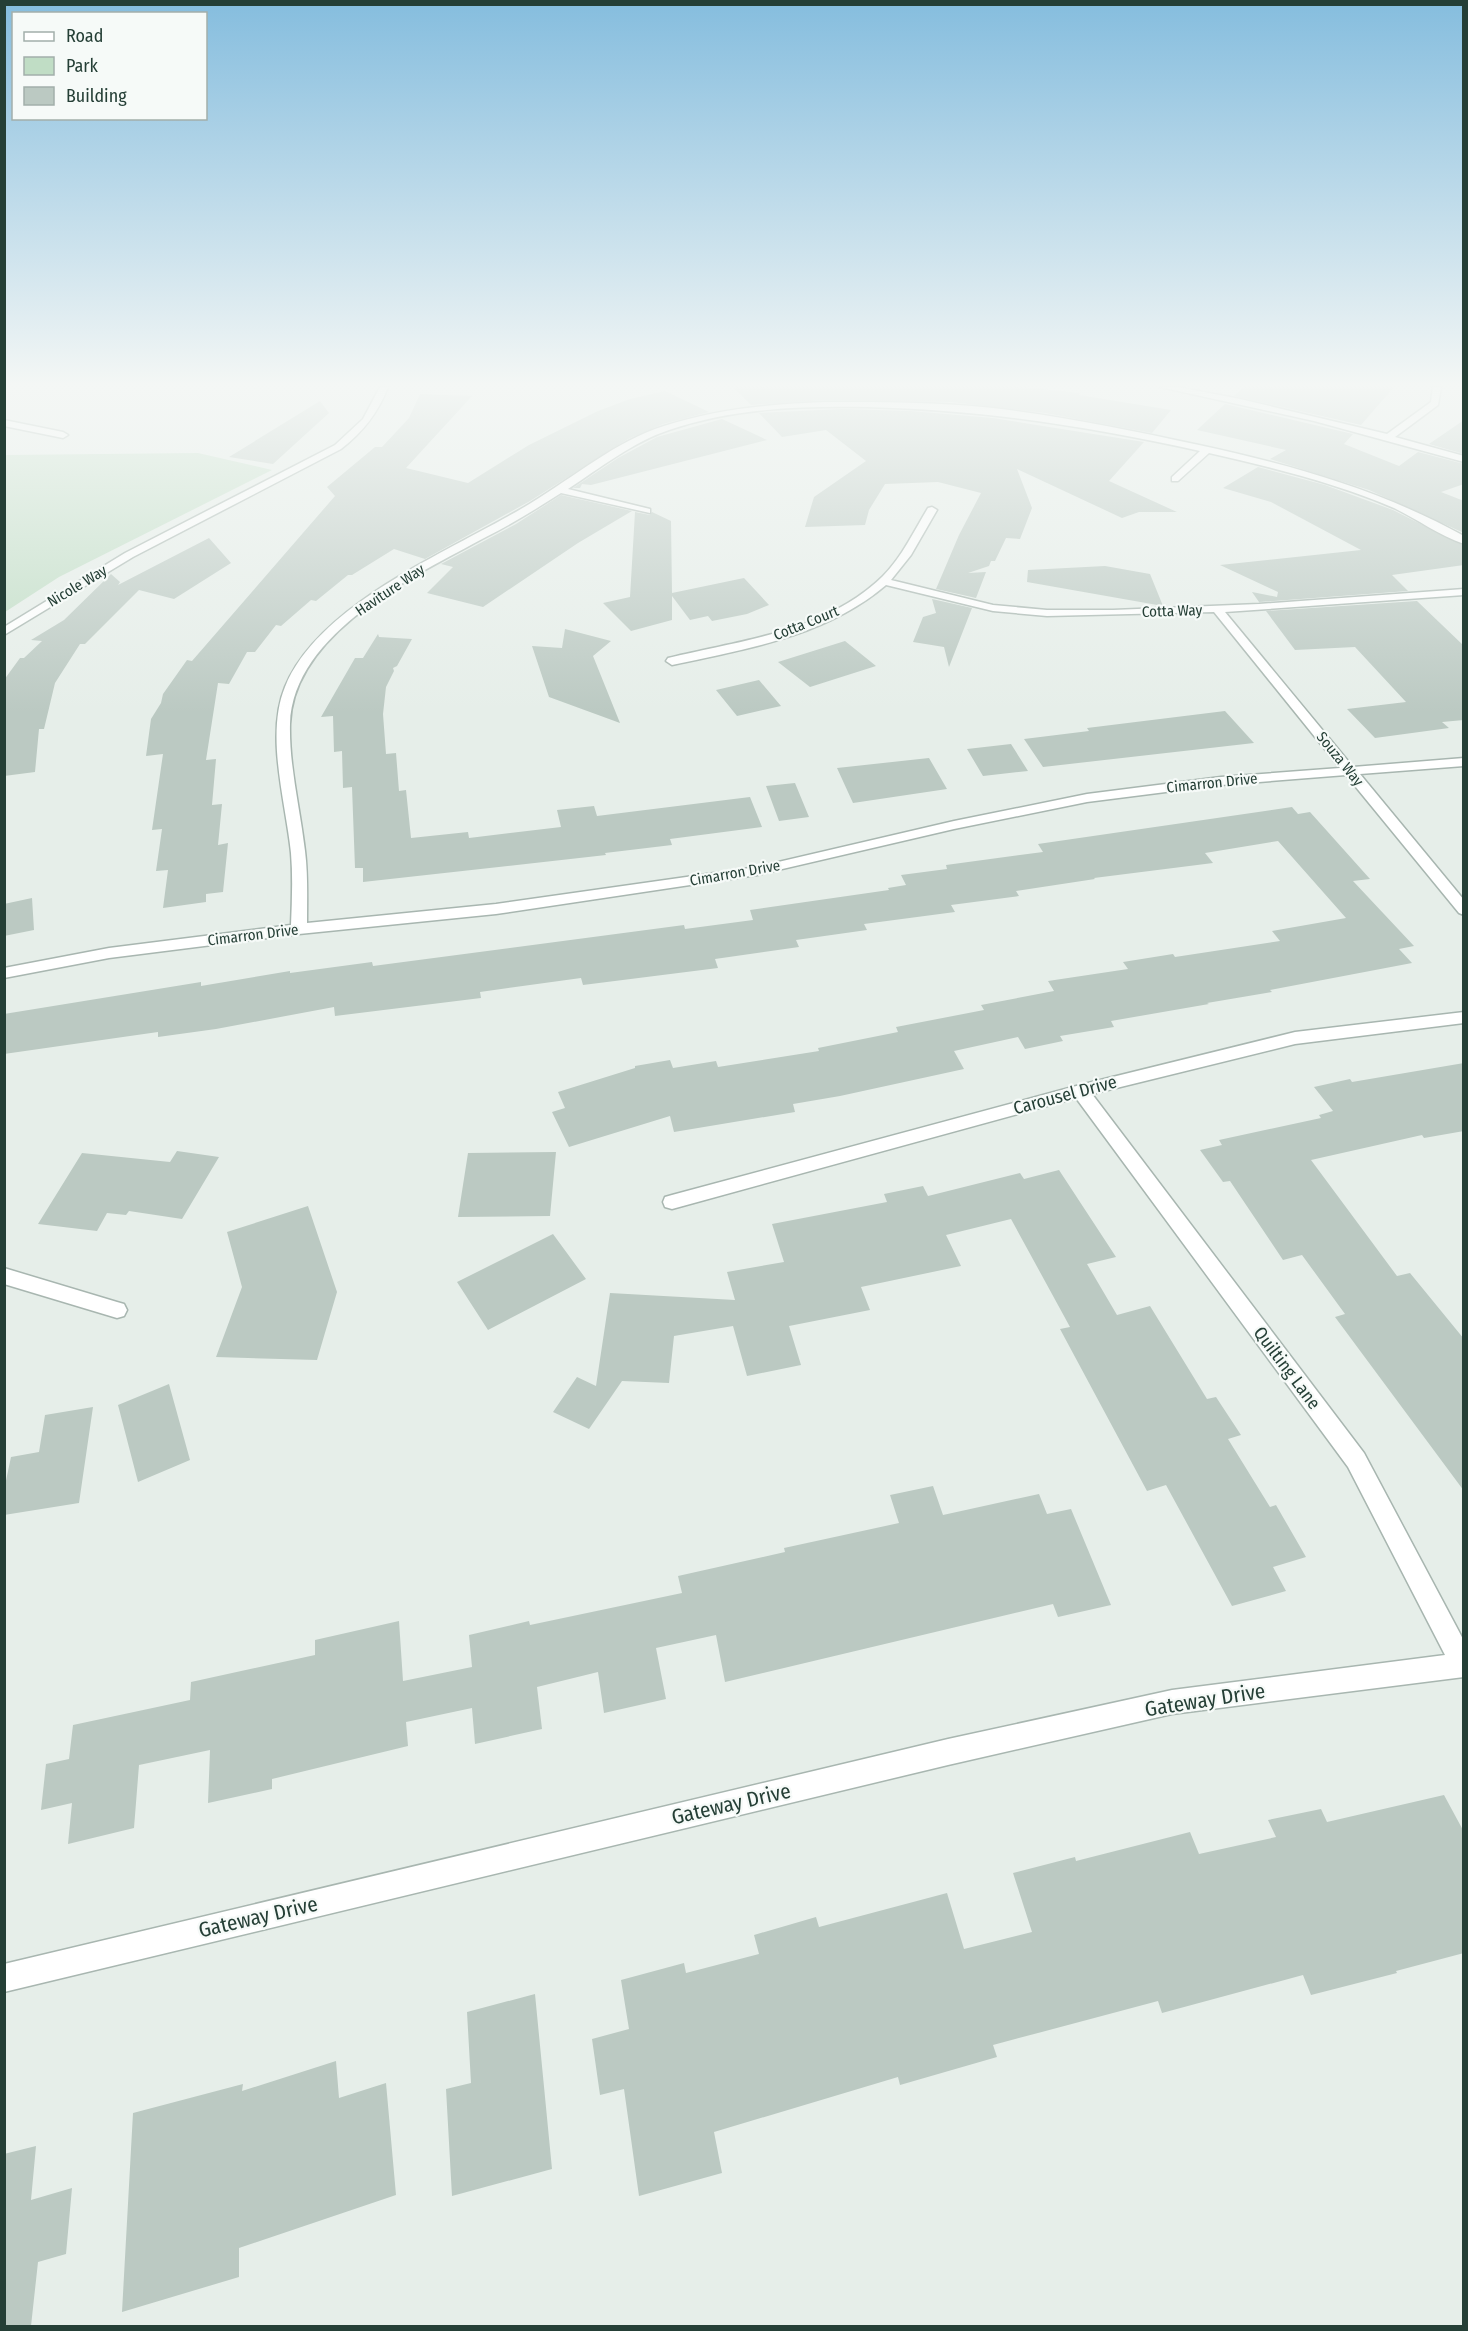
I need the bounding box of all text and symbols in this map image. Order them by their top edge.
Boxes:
legend [12,12,207,120]
text: Road [66,25,103,47]
text: Park [66,55,99,77]
text: Building [66,85,127,107]
street label: Haviture Way [352,560,428,620]
street label: Nicole Way [44,561,110,611]
street label: Cotta Way [1142,601,1203,621]
street label: Cotta Court [771,602,841,644]
street label: Souza Way [1313,728,1367,790]
street label: Cimarron Drive [1166,769,1258,797]
street label: Cimarron Drive [688,856,782,890]
street label: Cimarron Drive [207,920,299,950]
street label: Carousel Drive [1011,1071,1119,1119]
street label: Quilting Lane [1249,1322,1325,1414]
street label: Gateway Drive [1143,1678,1267,1722]
street label: Gateway Drive [669,1778,793,1830]
street label: Gateway Drive [196,1891,320,1943]

